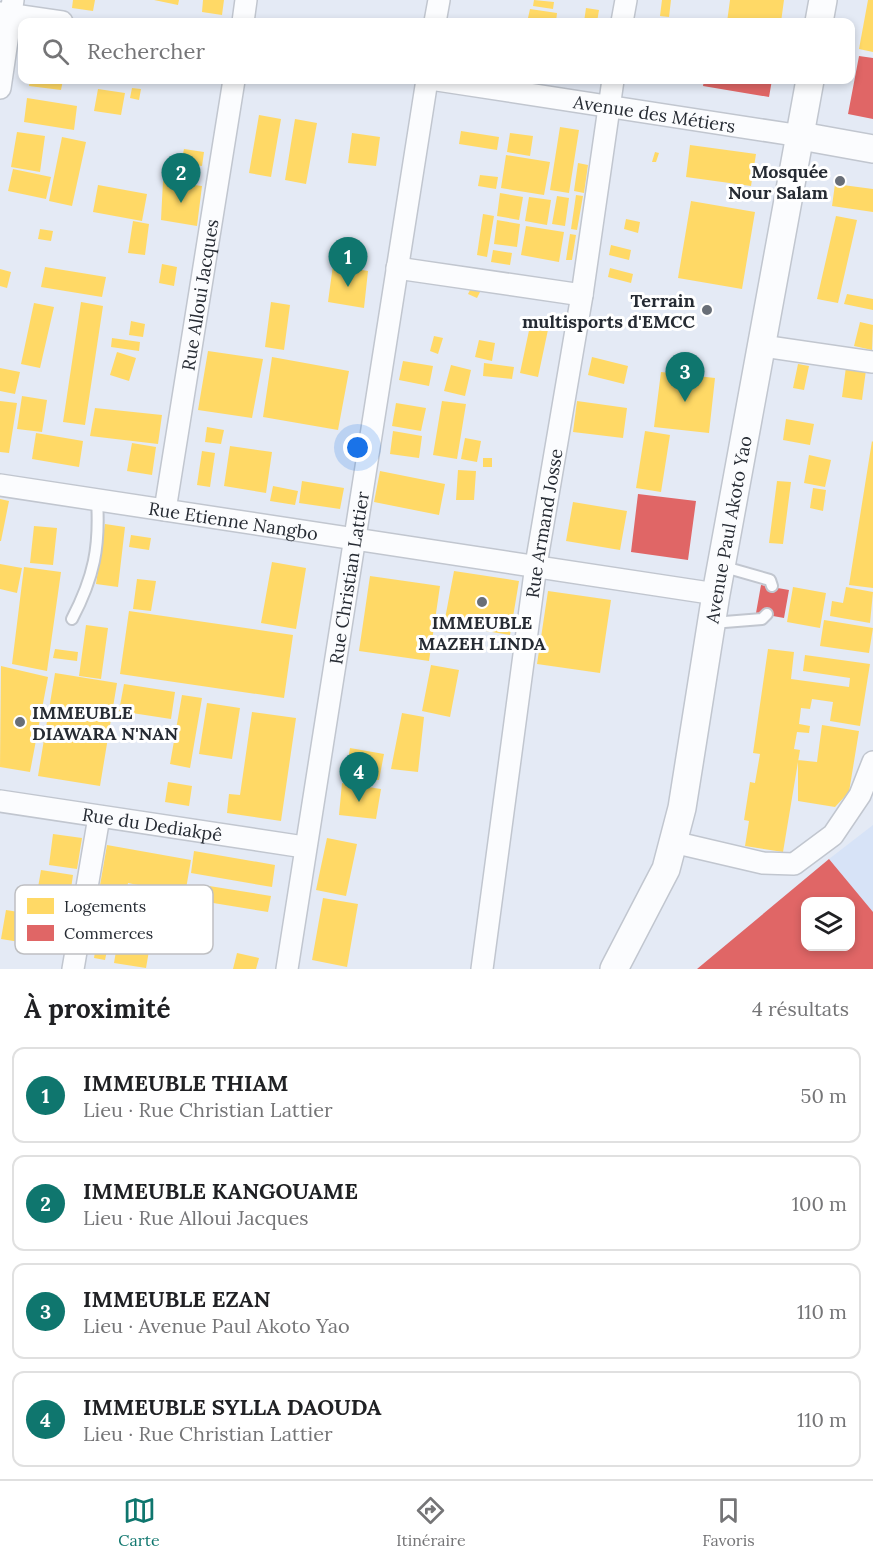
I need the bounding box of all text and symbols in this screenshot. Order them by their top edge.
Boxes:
search box [18,18,855,84]
icon: search [39,35,72,68]
text: Rechercher [87,37,205,65]
street label: Avenue des Métiers [571,90,737,137]
pin: 2 [162,154,201,203]
place label: Mosquée Nour Salam [728,160,828,204]
marker: Mosquée Nour Salam [833,174,847,188]
street label: Rue Alloui Jacques [176,217,223,372]
pin: 1 [328,238,368,287]
place label: Terrain multisports d'EMCC [522,289,696,333]
marker: Terrain multisports d'EMCC [700,303,714,317]
pin: 3 [666,352,704,402]
your location [343,433,372,462]
street label: Avenue Paul Akoto Yao [700,434,756,626]
street label: Rue Armand Josse [520,447,567,599]
street label: Rue Christian Lattier [324,489,374,666]
street label: Rue Etienne Nangbo [147,496,320,545]
marker: IMMEUBLE MAZEH LINDA [475,595,489,609]
place label: IMMEUBLE MAZEH LINDA [418,611,546,655]
place label: IMMEUBLE DIAWARA N'NAN [32,701,178,745]
marker: IMMEUBLE DIAWARA N'NAN [13,715,27,729]
pin: 4 [340,752,378,802]
street label: Rue du Dediakpê [81,802,224,846]
legend [15,885,213,954]
text: Logements [64,896,146,916]
map controls [801,897,855,951]
button: layers [801,897,855,951]
text: Commerces [64,923,153,943]
text: À proximité [24,992,170,1025]
text: 4 résultats [752,996,849,1021]
text: IMMEUBLE THIAM [83,1069,288,1097]
text: 1 [41,1083,50,1108]
text: 50 m [801,1083,847,1108]
text: Lieu · Rue Christian Lattier [83,1097,333,1122]
text: IMMEUBLE KANGOUAME [83,1177,358,1205]
text: 2 [40,1191,51,1216]
text: 100 m [792,1191,847,1216]
text: Lieu · Rue Alloui Jacques [83,1205,309,1230]
text: IMMEUBLE EZAN [83,1285,271,1313]
text: 3 [40,1299,51,1324]
text: 110 m [797,1299,847,1324]
text: Lieu · Avenue Paul Akoto Yao [83,1313,350,1338]
text: IMMEUBLE SYLLA DAOUDA [83,1393,381,1421]
text: 4 [40,1407,51,1432]
text: 110 m [797,1407,847,1432]
text: Lieu · Rue Christian Lattier [83,1421,333,1446]
tab: Carte [118,1494,160,1550]
tab: Itinéraire [396,1494,466,1550]
tab: Favoris [702,1494,755,1550]

